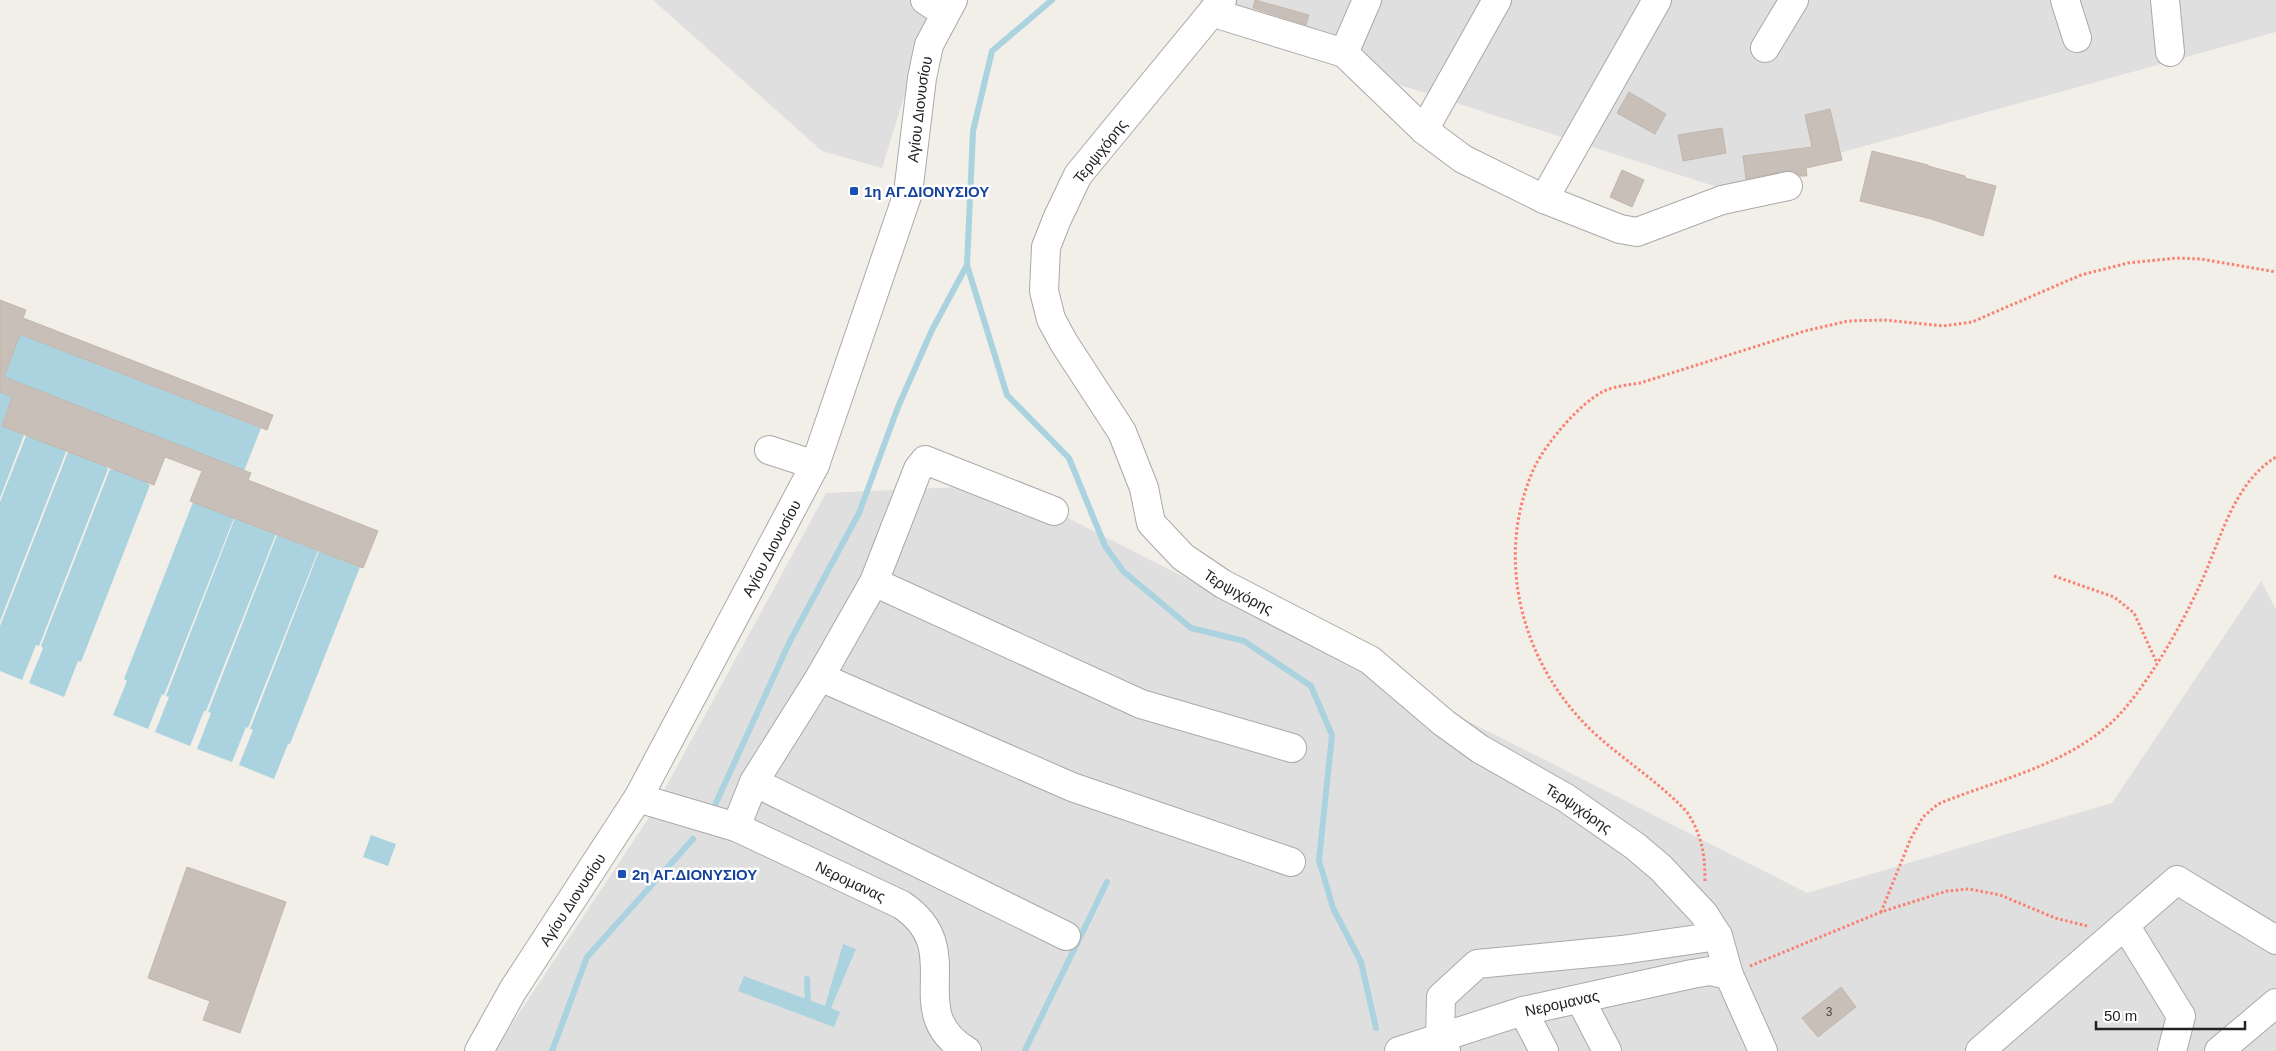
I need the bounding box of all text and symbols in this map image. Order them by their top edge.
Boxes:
street label: Αγίου Διονυσίου [903,55,935,163]
street label: Τερψιχόρης [1070,116,1130,186]
place label: 1η ΑΓ.ΔΙΟΝΥΣΙΟΥ [864,183,989,200]
marker: 1η ΑΓ.ΔΙΟΝΥΣΙΟΥ [848,185,860,197]
street label: Αγίου Διονυσίου [738,497,803,599]
street label: Τερψιχόρης [1201,565,1276,617]
street label: Τερψιχόρης [1543,780,1616,836]
street label: Αγίου Διονυσίου [536,850,608,949]
street label: Νερομανας [813,857,888,905]
place label: 2η ΑΓ.ΔΙΟΝΥΣΙΟΥ [632,866,757,883]
marker: 2η ΑΓ.ΔΙΟΝΥΣΙΟΥ [616,868,628,880]
street label: Νερομανας [1523,986,1600,1019]
scale bar [2096,998,2245,1030]
house number: 3 [1826,1005,1833,1019]
text: 50 m [2104,1007,2137,1024]

